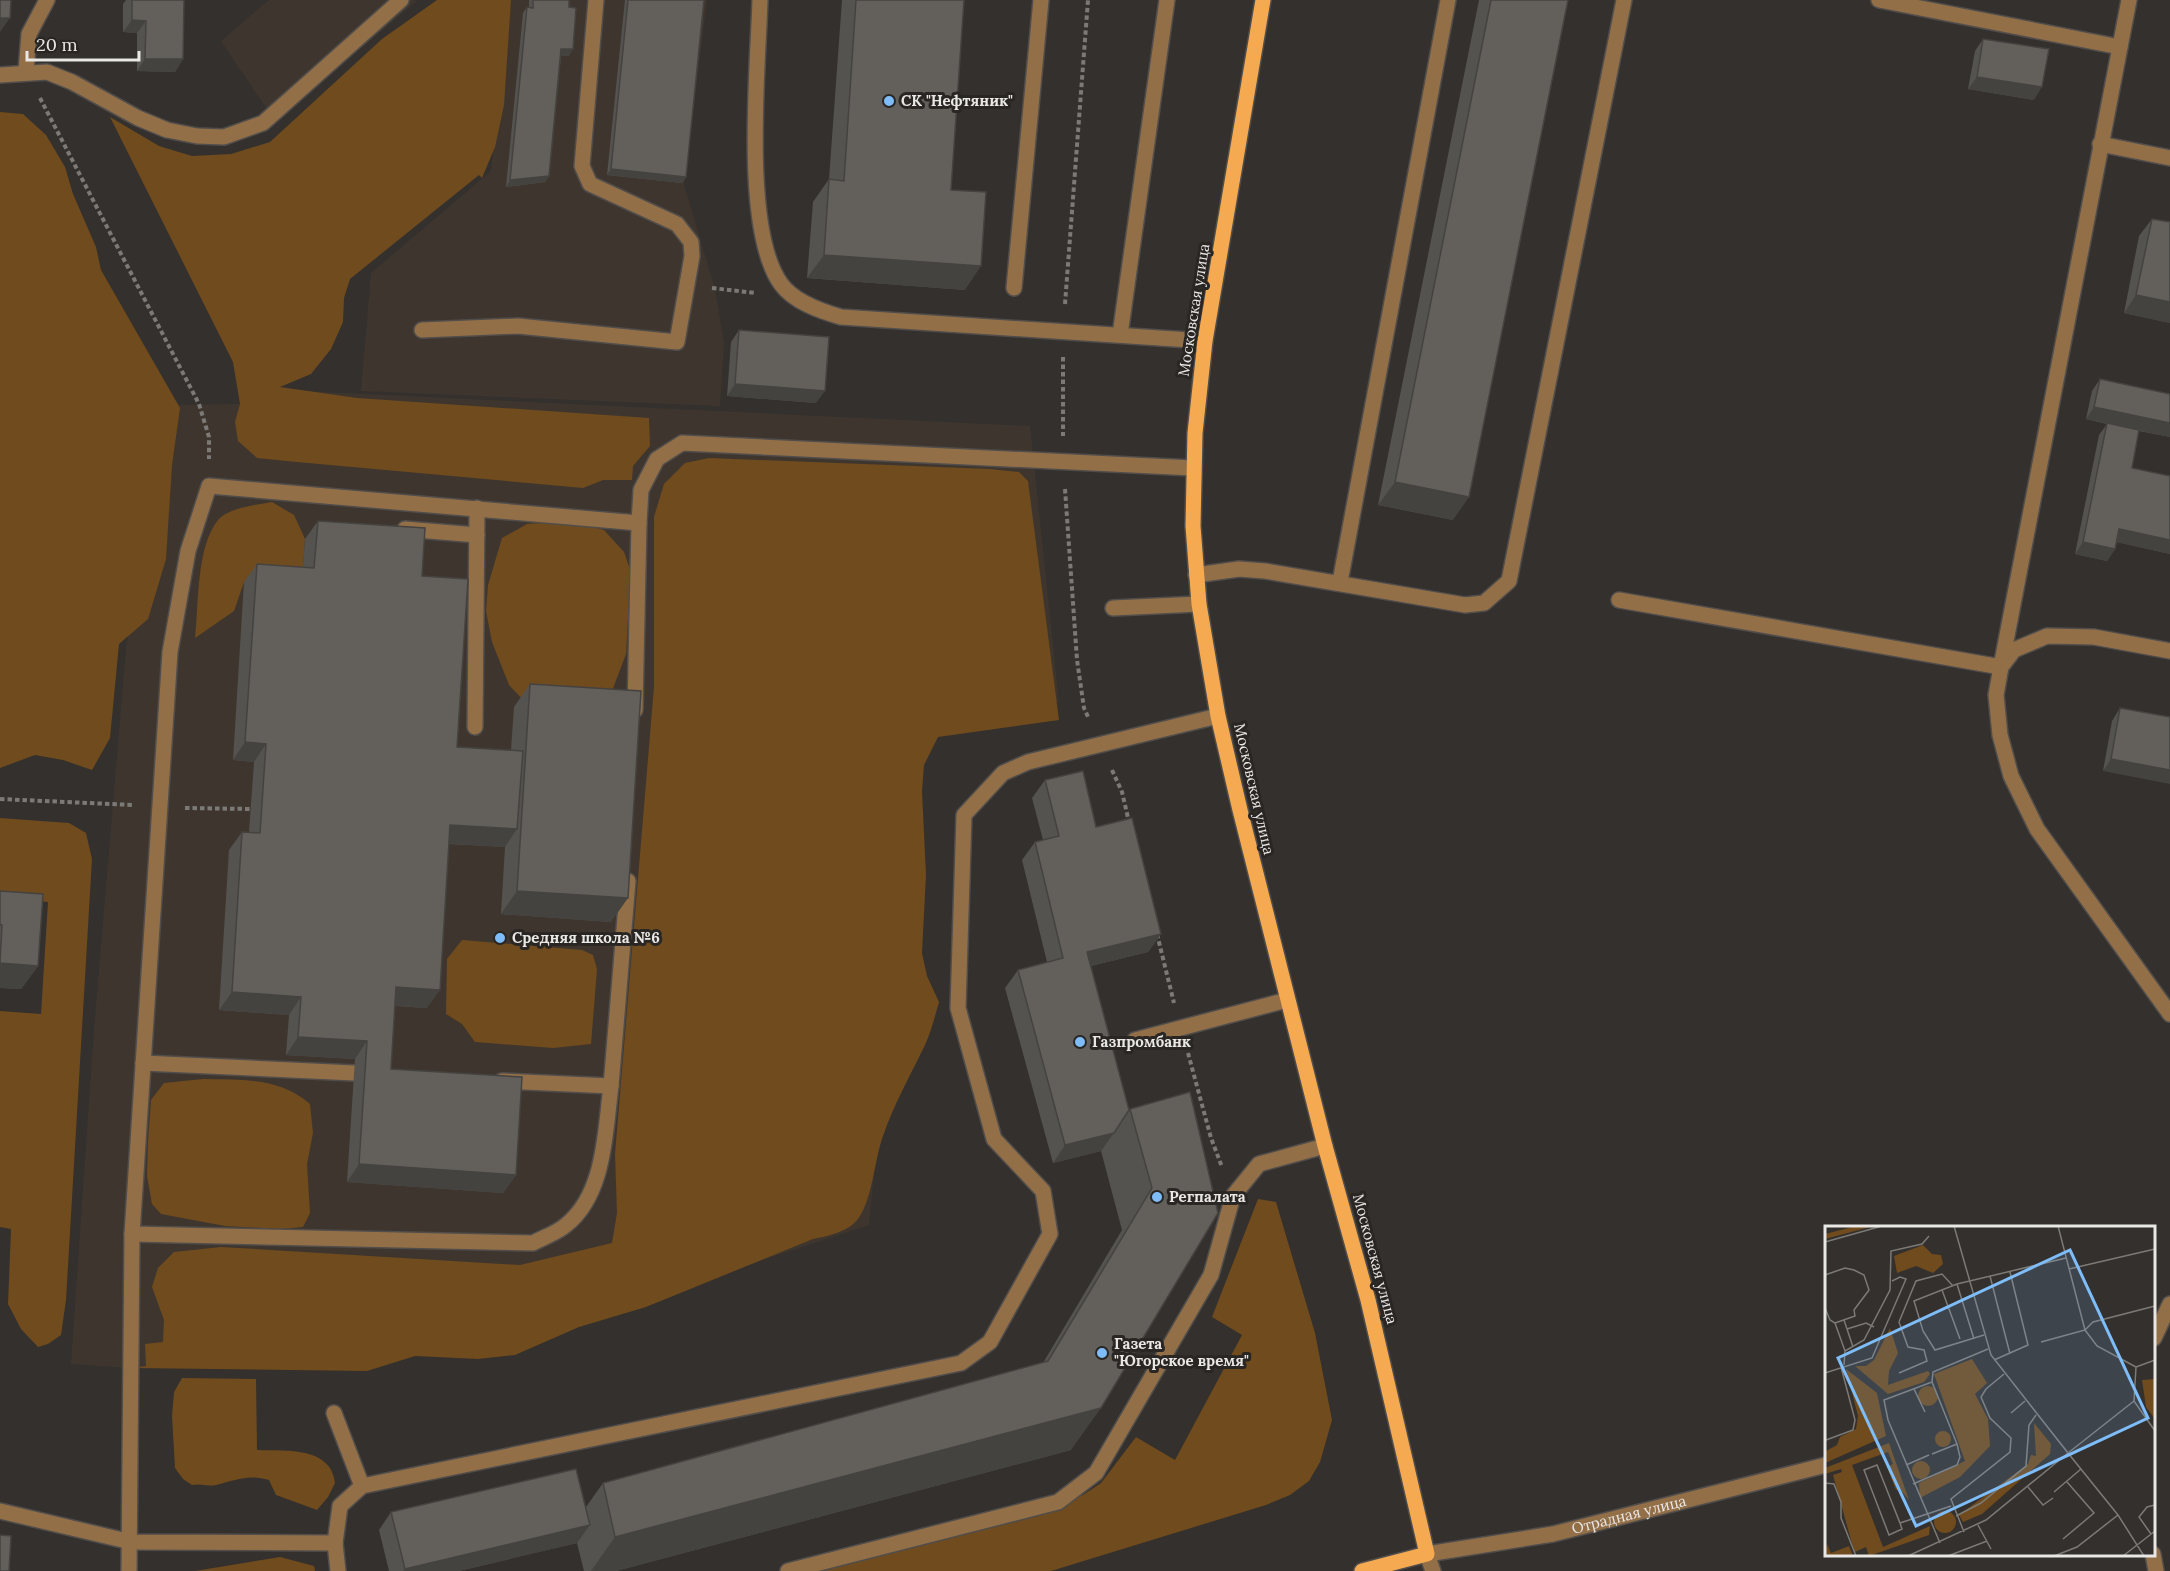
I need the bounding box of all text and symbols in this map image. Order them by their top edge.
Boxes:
scale bar [27,24,140,62]
text: 20 m [36,33,78,56]
place label: СК "Нефтяник" [901,91,1013,110]
marker: СК "Нефтяник" [882,94,896,108]
street label: Московская улица [1174,242,1213,378]
street label: Московская улица [1230,721,1279,857]
place label: Средняя школа №6 [512,928,660,947]
marker: Средняя школа №6 [493,931,507,945]
place label: Газпромбанк [1092,1032,1191,1051]
marker: Газпромбанк [1073,1035,1087,1049]
place label: Регпалата [1169,1187,1246,1206]
marker: Регпалата [1150,1190,1164,1204]
street label: Московская улица [1349,1192,1402,1326]
inset map [1825,1226,2155,1556]
place label: Газета "Югорское время" [1114,1334,1249,1370]
marker: Газета "Югорское время" [1095,1346,1109,1360]
street label: Отрадная улица [1570,1491,1688,1538]

